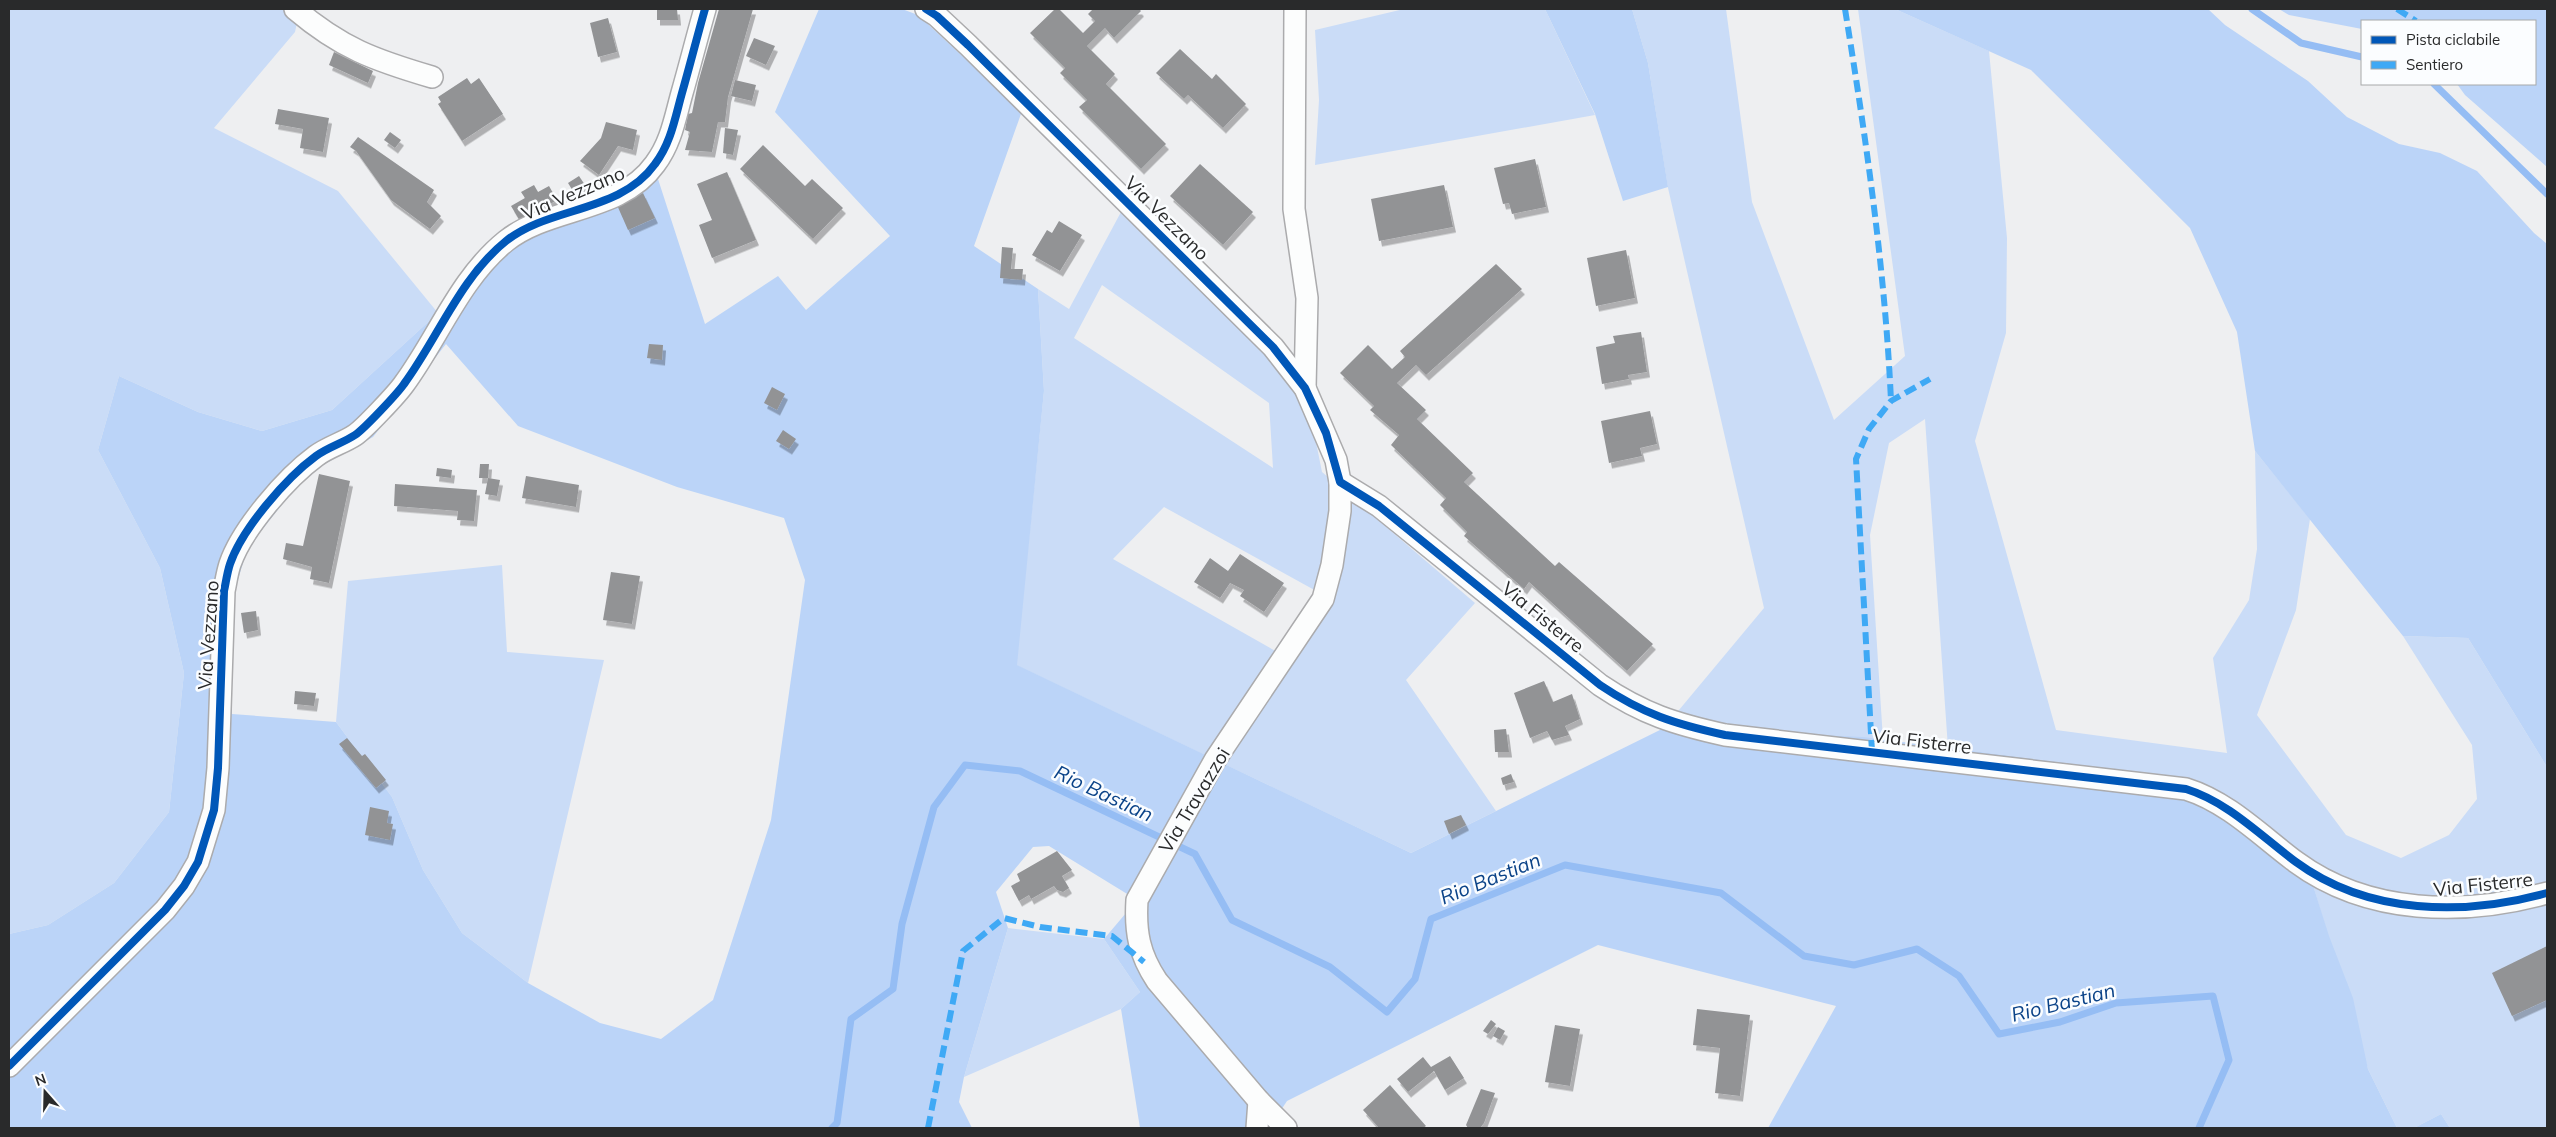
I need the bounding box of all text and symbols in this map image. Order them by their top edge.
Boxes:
legend [2361,20,2536,85]
text: Pista ciclabile [2406,30,2500,49]
text: Sentiero [2406,55,2463,74]
street label: Via Vezzano [518,161,628,225]
street label: Via Vezzano [1120,171,1214,265]
street label: Via Fisterre [1497,576,1589,658]
street label: Via Vezzano [192,579,224,691]
street label: Via Fisterre [1871,723,1973,759]
street label: Via Travazzoi [1153,743,1235,857]
water label: Rio Bastian [1051,759,1157,827]
water label: Rio Bastian [1436,847,1544,909]
street label: Via Fisterre [2432,867,2534,901]
water label: Rio Bastian [2008,977,2118,1027]
north arrow [20,1067,70,1117]
text: N [33,1070,49,1090]

